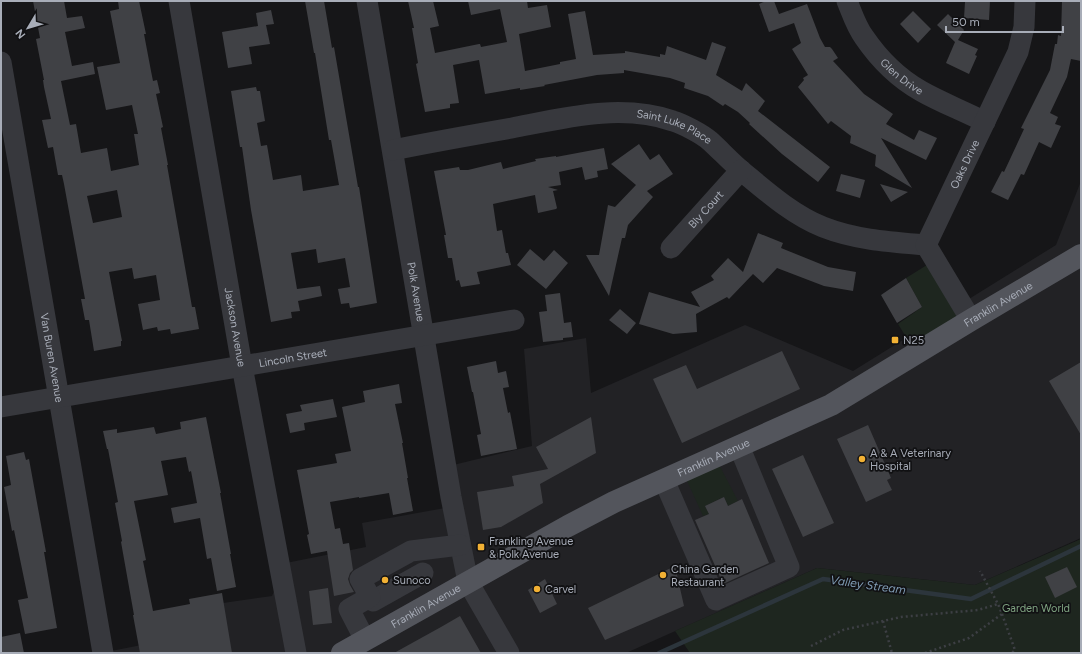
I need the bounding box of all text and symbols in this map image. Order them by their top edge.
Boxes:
north arrow [8,8,48,48]
scale bar [946,8,1063,34]
text: 50 m [952,15,980,29]
text: N [13,26,28,41]
street label: Glen Drive [877,56,925,98]
street label: Saint Luke Place [636,107,714,147]
street label: Oaks Drive [948,138,982,191]
street label: Bly Court [686,188,726,231]
street label: Polk Avenue [404,261,427,323]
street label: Franklin Avenue [961,279,1035,330]
street label: Jackson Avenue [222,287,248,368]
street label: Van Buren Avenue [37,312,66,403]
place label: N25 [903,334,924,347]
marker: N25 [890,335,900,345]
street label: Lincoln Street [258,346,328,370]
street label: Franklin Avenue [675,436,752,480]
place label: A & A Veterinary Hospital [870,447,951,473]
marker: A & A Veterinary Hospital [857,454,867,464]
place label: Frankling Avenue & Polk Avenue [489,535,573,561]
marker: Frankling Avenue & Polk Avenue [476,542,486,552]
place label: China Garden Restaurant [671,563,738,589]
marker: China Garden Restaurant [658,570,668,580]
water label: Valley Stream [829,573,907,597]
place label: Sunoco [393,574,431,587]
marker: Sunoco [380,575,390,585]
street label: Franklin Avenue [389,582,463,631]
place label: Carvel [545,583,576,596]
marker: Carvel [532,584,542,594]
park label: Garden World [1002,602,1070,615]

